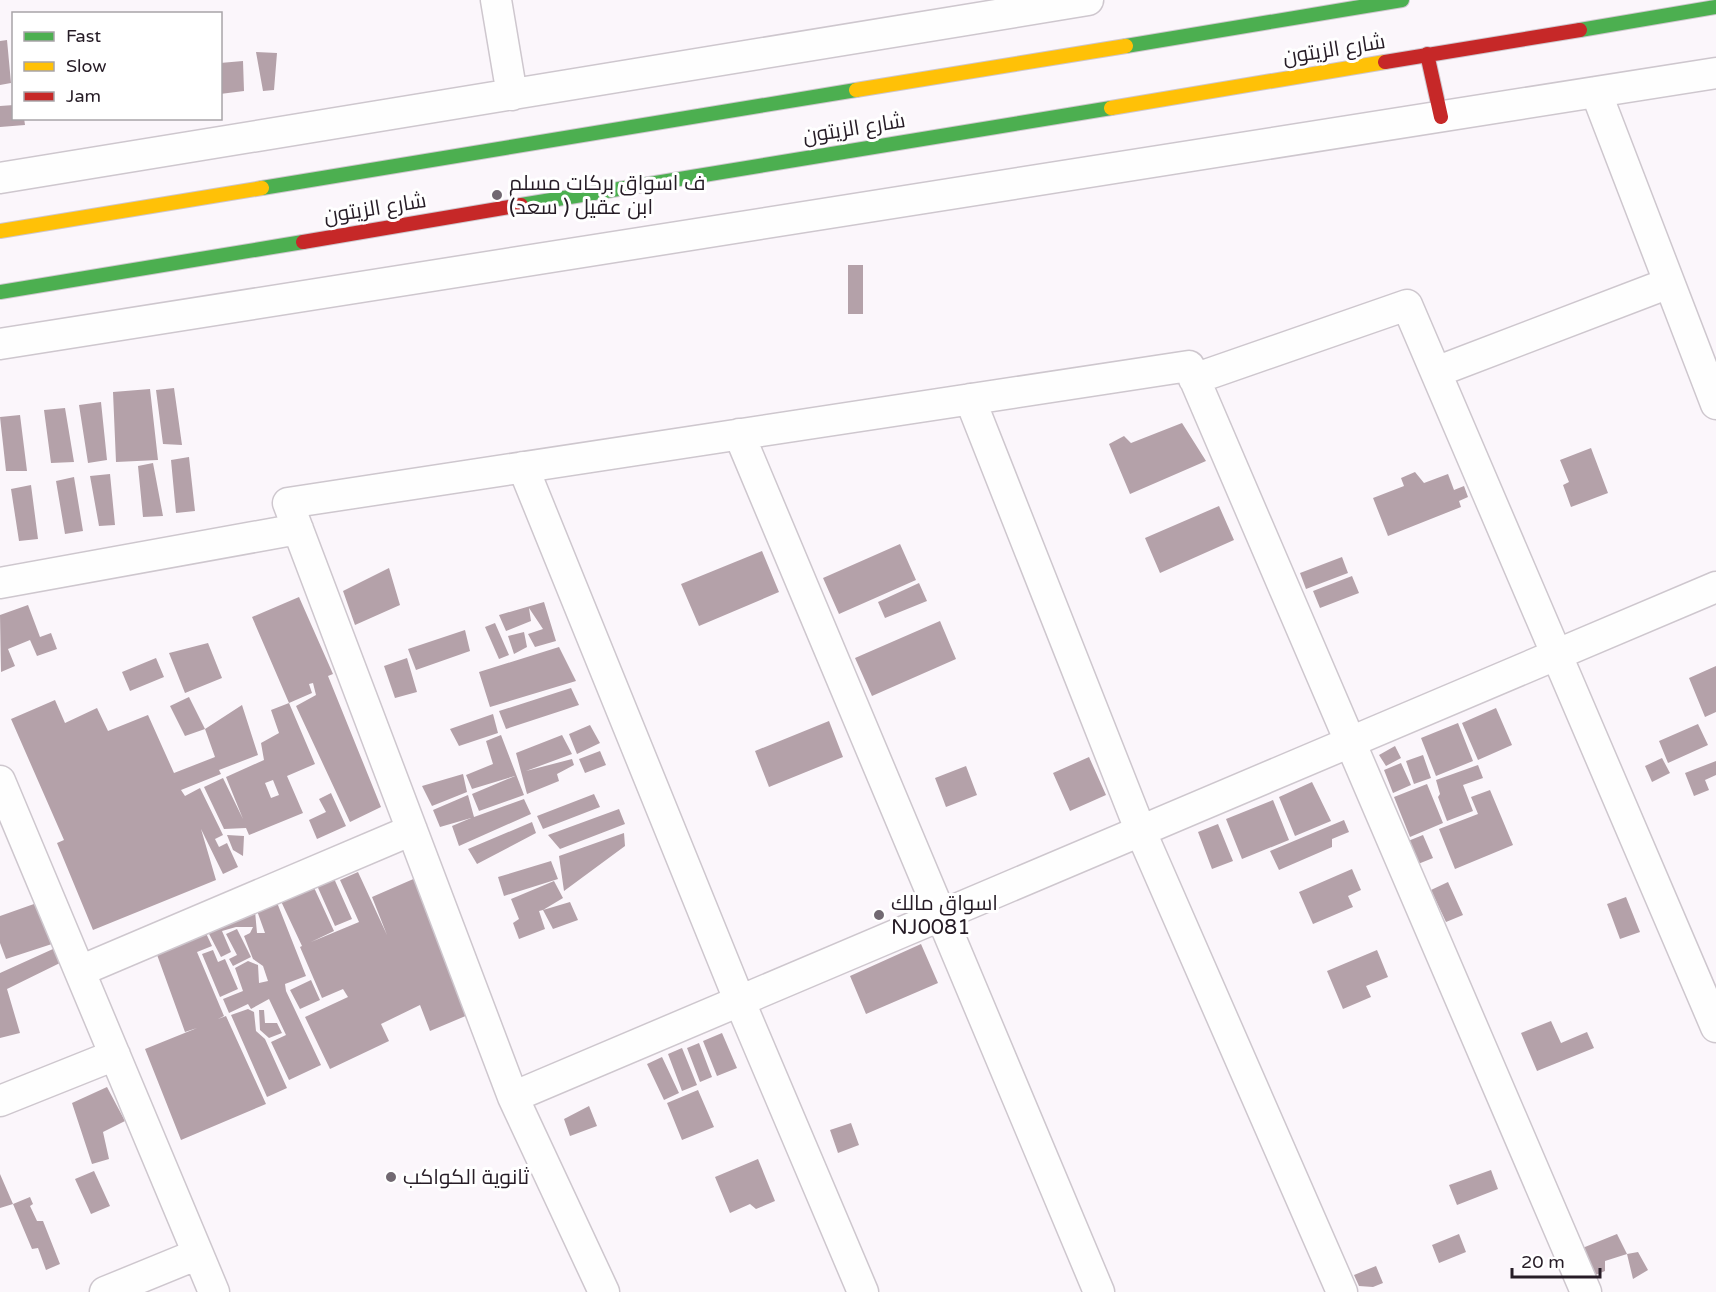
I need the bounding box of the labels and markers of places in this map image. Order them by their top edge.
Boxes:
place label: ف اسواق بركات مسلم ابن عقيل ( سعد) [509,171,706,220]
marker: ف اسواق بركات مسلم ابن عقيل ( سعد) [490,188,504,202]
place label: اسواق مالك NJ0081 [891,891,998,940]
marker: اسواق مالك NJ0081 [872,908,886,922]
place label: ثانوية الكواكب [403,1165,529,1190]
marker: ثانوية الكواكب [384,1170,398,1184]

